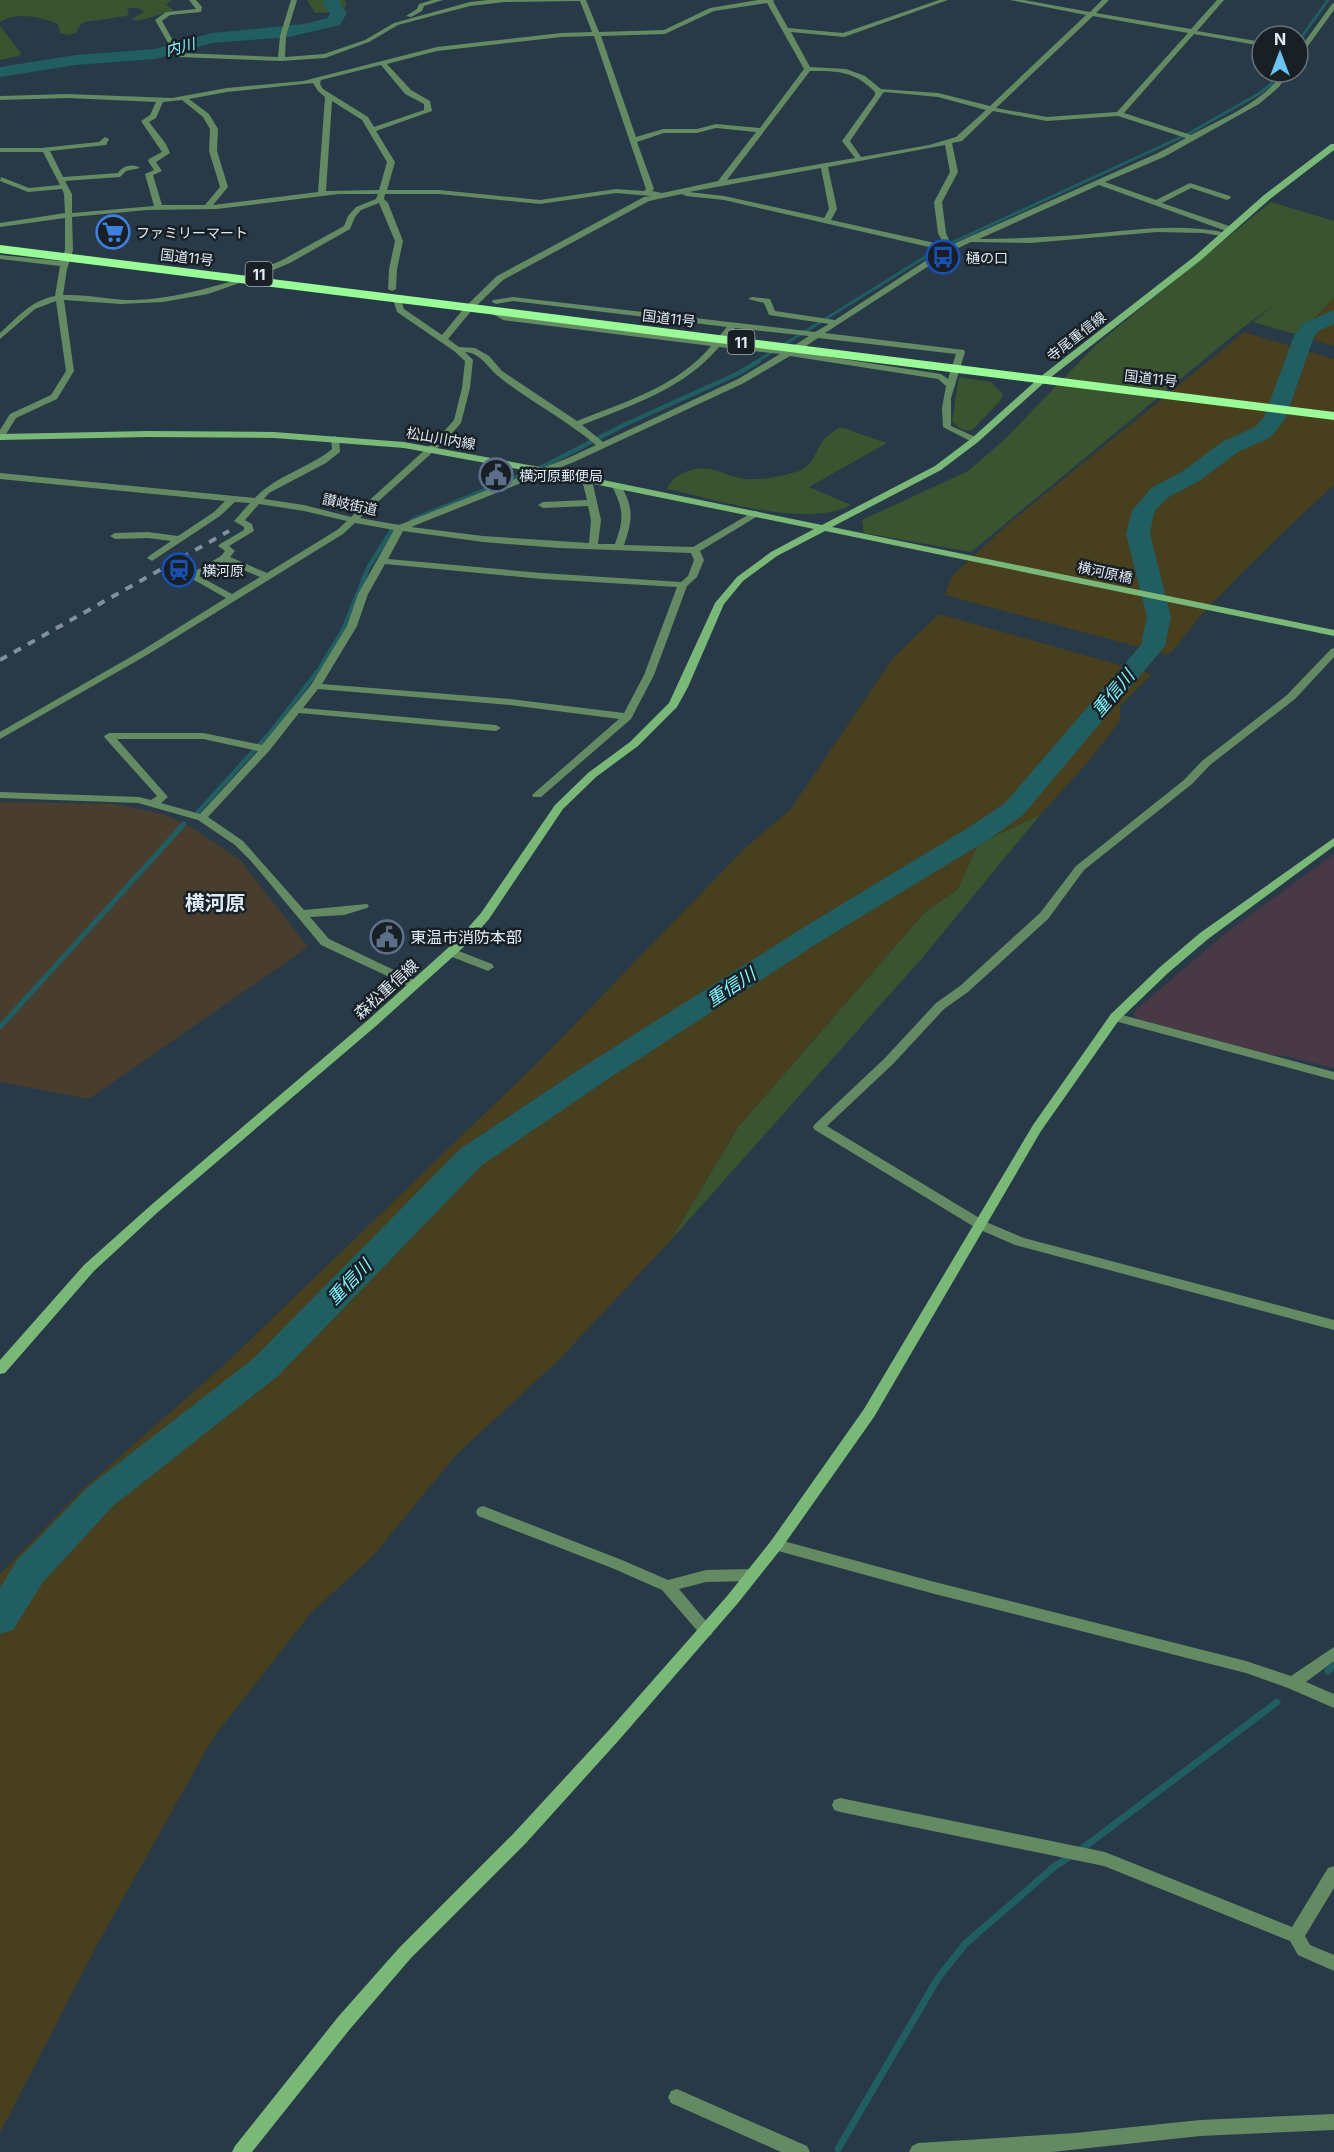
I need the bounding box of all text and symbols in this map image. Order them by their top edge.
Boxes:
north arrow [1250,24,1310,84]
text: N [1274,29,1286,49]
water label: 内川 [163,33,199,60]
supermarket icon: ファミリーマート [95,214,131,250]
place label: ファミリーマート [136,224,248,241]
bus stop icon: 樋の口 [925,239,961,275]
street label: 国道11号 [159,245,215,269]
place label: 樋の口 [966,249,1008,266]
road number: 11 [246,262,272,286]
street label: 国道11号 [641,306,697,330]
street label: 寺尾重信線 [1043,308,1109,364]
road number: 11 [728,330,754,354]
street label: 国道11号 [1123,366,1179,390]
street label: 松山川内線 [405,424,477,452]
public building icon: 横河原郵便局 [478,457,514,493]
place label: 横河原郵便局 [519,467,603,484]
street label: 讃岐街道 [321,490,379,518]
station icon: 横河原 [161,552,197,588]
street label: 横河原橋 [1076,558,1134,586]
place label: 横河原 [202,562,244,579]
water label: 重信川 [1088,664,1140,720]
district label: 横河原 [185,891,245,915]
public building icon: 東温市消防本部 [369,919,405,955]
place label: 東温市消防本部 [410,927,522,947]
street label: 森松重信線 [350,955,422,1023]
water label: 重信川 [703,962,761,1011]
water label: 重信川 [323,1254,377,1309]

